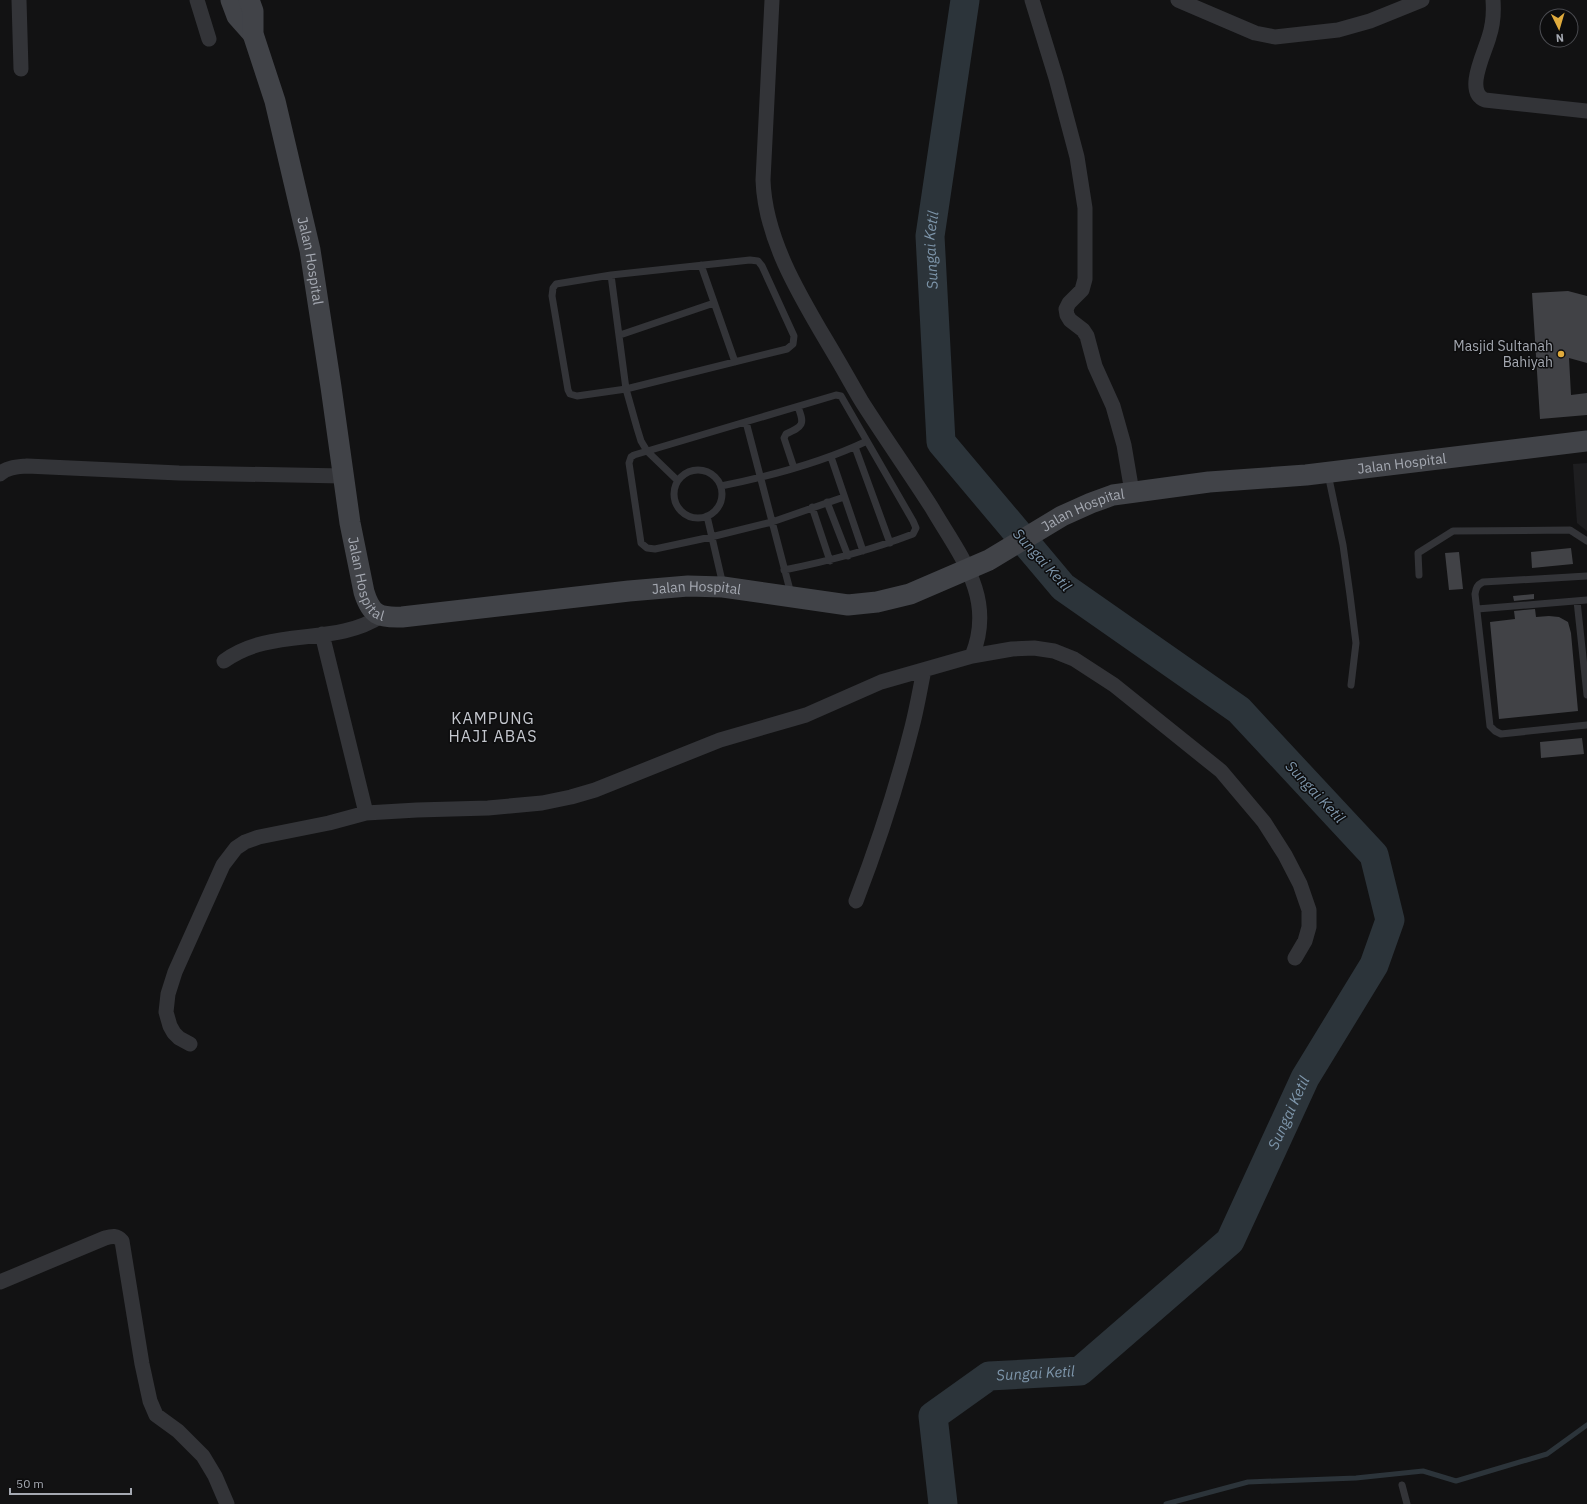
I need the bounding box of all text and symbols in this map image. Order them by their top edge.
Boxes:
north arrow [1539,8,1579,48]
text: N [1555,31,1564,45]
water label: Sungai Ketil [920,210,943,290]
street label: Jalan Hospital [293,215,327,306]
place label: Masjid Sultanah Bahiyah [1453,337,1553,371]
marker: Masjid Sultanah Bahiyah [1556,349,1566,359]
street label: Jalan Hospital [1356,449,1448,478]
street label: Jalan Hospital [1038,485,1126,536]
water label: Sungai Ketil [1009,524,1076,595]
street label: Jalan Hospital [344,535,387,625]
street label: Jalan Hospital [651,577,743,599]
district label: KAMPUNG HAJI ABAS [448,708,538,746]
water label: Sungai Ketil [1282,756,1349,827]
water label: Sungai Ketil [1263,1073,1314,1152]
water label: Sungai Ketil [996,1361,1075,1385]
scale bar [10,1470,131,1496]
text: 50 m [16,1476,44,1491]

